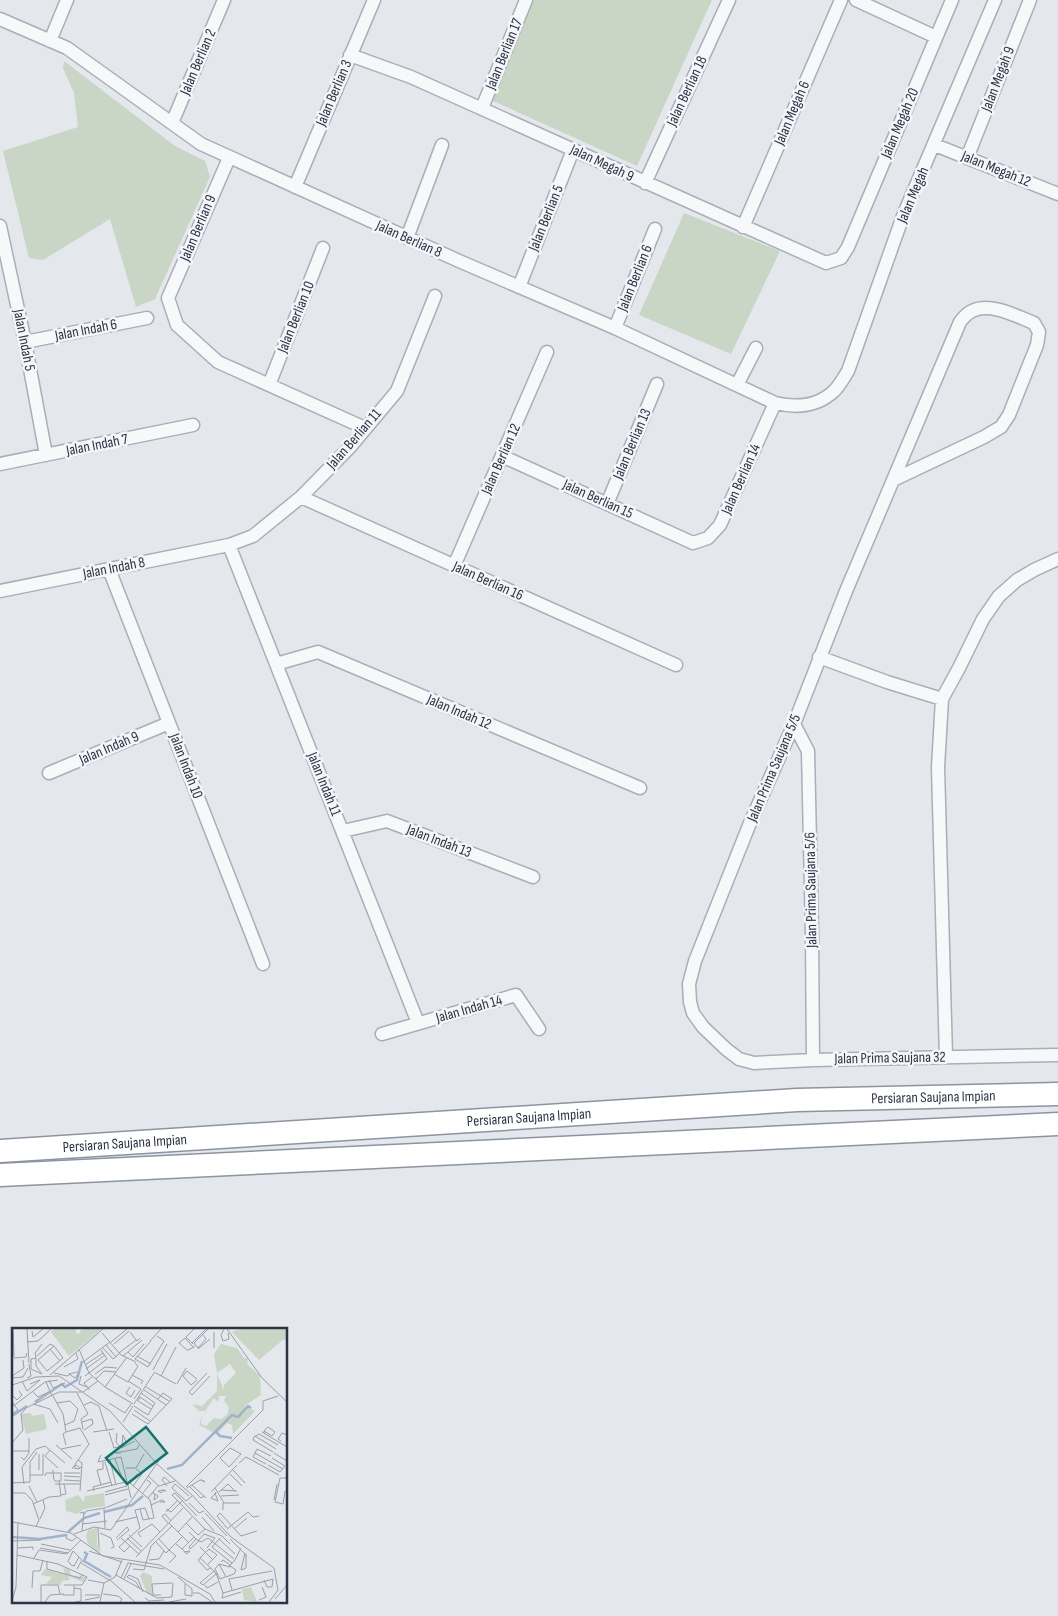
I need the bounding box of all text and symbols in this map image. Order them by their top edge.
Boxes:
street label: Jalan Berlian 17 [481,16,527,93]
street label: Jalan Berlian 2 [175,26,220,99]
street label: Jalan Megah 9 [977,44,1019,115]
street label: Jalan Berlian 18 [662,53,712,130]
street label: Jalan Berlian 3 [311,57,356,130]
street label: Jalan Megah 6 [770,78,814,149]
street label: Jalan Megah 20 [876,85,923,162]
street label: Jalan Megah 9 [566,140,637,186]
street label: Jalan Megah 12 [958,146,1033,192]
street label: Jalan Megah [892,164,933,227]
street label: Jalan Berlian 5 [524,182,568,255]
street label: Jalan Berlian 9 [175,192,220,265]
street label: Jalan Berlian 8 [372,216,445,262]
street label: Jalan Berlian 6 [613,242,657,315]
street label: Jalan Berlian 10 [273,278,319,357]
street label: Jalan Indah 5 [9,307,39,373]
street label: Jalan Indah 6 [52,315,119,346]
street label: Jalan Berlian 11 [322,404,386,474]
street label: Jalan Berlian 13 [608,406,655,483]
street label: Jalan Berlian 12 [477,421,525,498]
street label: Jalan Indah 7 [64,430,129,460]
street label: Jalan Berlian 14 [717,441,765,518]
street label: Jalan Berlian 15 [559,475,636,523]
street label: Jalan Indah 8 [80,553,147,584]
street label: Jalan Berlian 16 [449,557,526,605]
street label: Jalan Indah 12 [423,690,494,734]
street label: Jalan Prima Saujana 5/5 [742,711,805,826]
street label: Jalan Indah 9 [75,727,142,769]
street label: Jalan Indah 10 [165,730,207,801]
street label: Jalan Indah 11 [302,748,346,819]
street label: Jalan Indah 13 [403,820,474,862]
street label: Jalan Prima Saujana 5/6 [800,832,822,949]
street label: Jalan Indah 14 [433,990,504,1028]
street label: Jalan Prima Saujana 32 [833,1048,946,1068]
street label: Persiaran Saujana Impian [871,1086,996,1108]
street label: Persiaran Saujana Impian [466,1104,592,1131]
street label: Persiaran Saujana Impian [62,1130,187,1156]
inset map [12,1328,288,1604]

